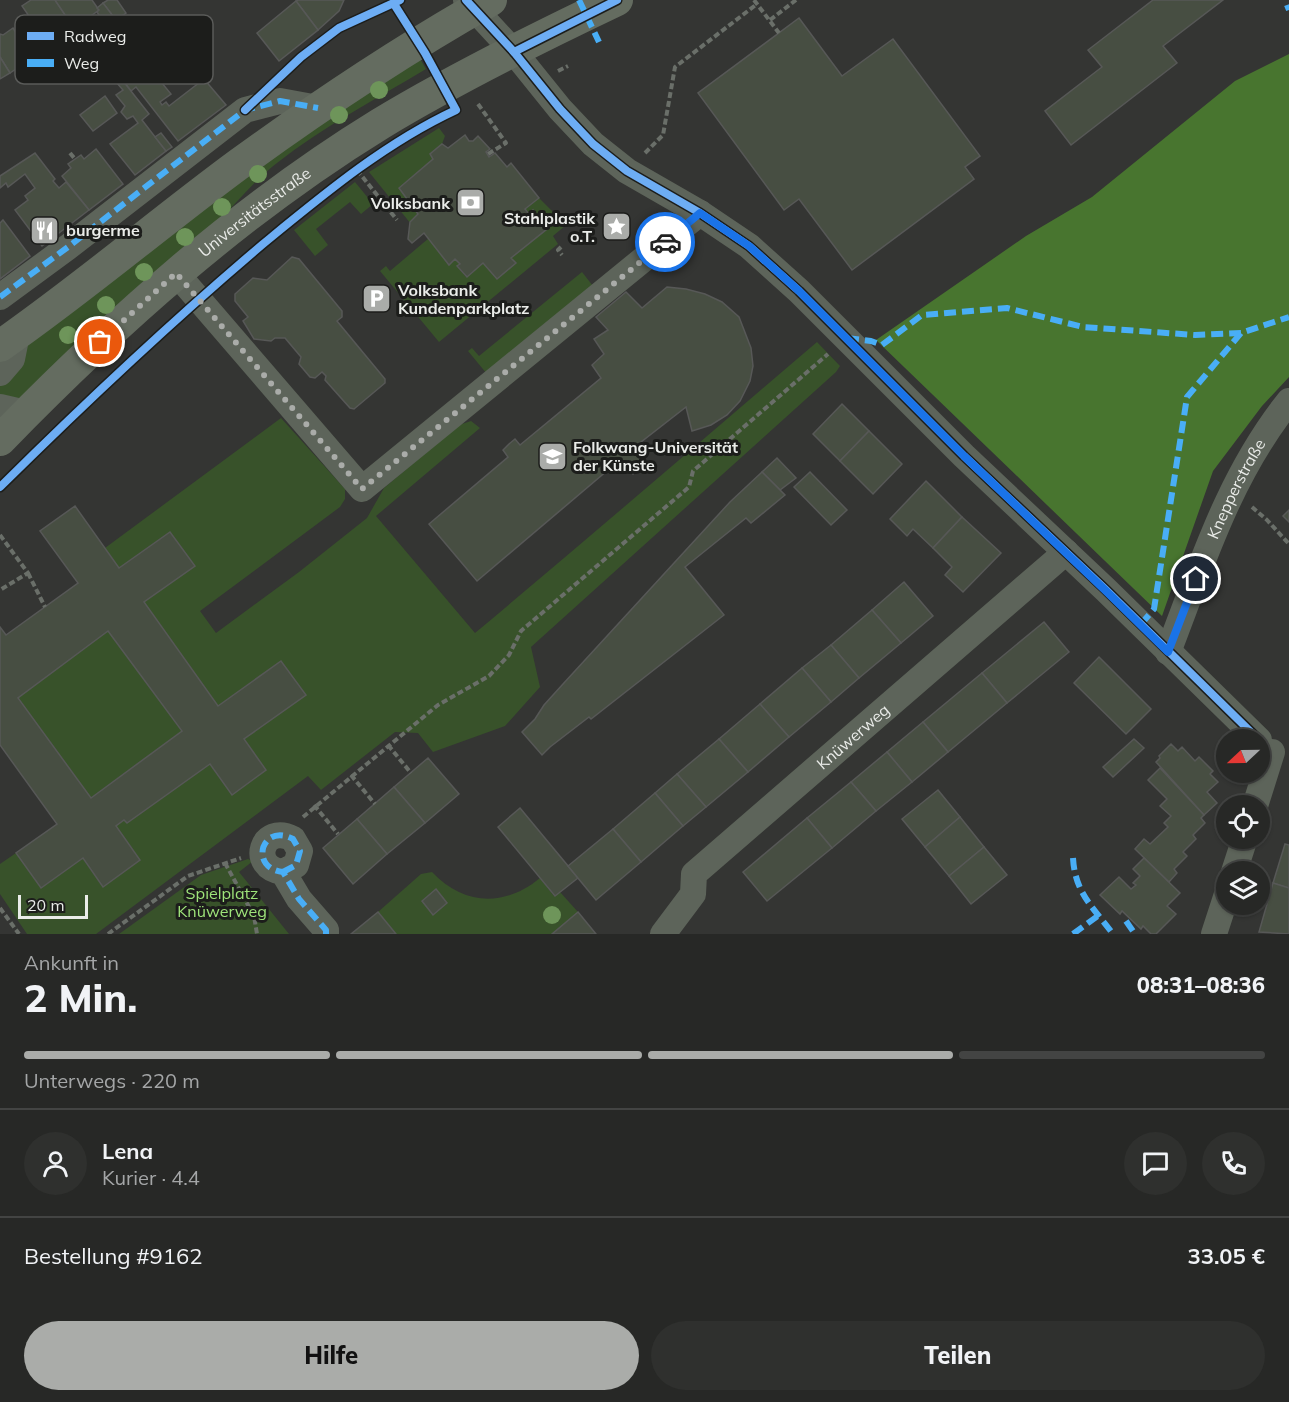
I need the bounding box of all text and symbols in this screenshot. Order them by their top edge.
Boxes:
legend [15,15,213,84]
text: Radweg [64,26,126,46]
text: Weg [64,53,99,73]
street label: Universitätsstraße [194,163,314,261]
bank icon: Volksbank [455,187,487,219]
place label: Volksbank [370,193,451,213]
place label: Stahlplastik o.T. [504,208,596,246]
place icon: Stahlplastik o.T. [600,211,632,243]
courier [635,212,695,272]
restaurant icon: burgerme [29,214,61,246]
place label: burgerme [66,220,140,240]
icon: car [649,226,682,259]
place label: Volksbank Kundenparkplatz [397,280,530,318]
parking icon: Volksbank Kundenparkplatz [361,283,393,315]
pin [74,316,125,367]
icon: bag [83,325,116,358]
street label: Knepperstraße [1203,435,1270,542]
place label: Folkwang-Universität der Künste [573,437,738,475]
school or university icon: Folkwang-Universität der Künste [536,440,568,472]
pin [1170,553,1221,604]
icon: home [1179,562,1212,595]
street label: Knüwerweg [812,700,893,774]
north arrow [1216,729,1270,783]
map controls [1216,729,1270,915]
button: locate [1216,795,1270,849]
button: layers [1216,861,1270,915]
park label: Spielplatz Knüwerweg [177,883,267,921]
scale bar [18,892,88,920]
text: 20 m [27,895,64,915]
text: Ankunft in [24,950,119,975]
text: 08:31–08:36 [1137,971,1265,999]
text: 2 Min. [24,973,137,1022]
text: Unterwegs · 220 m [24,1068,200,1093]
button: person [24,1132,87,1195]
button: chat [1124,1132,1187,1195]
button: phone [1202,1132,1265,1195]
text: Lena [102,1137,153,1165]
text: Kurier · 4.4 [102,1165,200,1190]
text: Bestellung #9162 [24,1242,202,1270]
text: 33.05 € [1188,1242,1265,1270]
button: Hilfe [24,1321,639,1390]
button: Teilen [651,1321,1265,1390]

